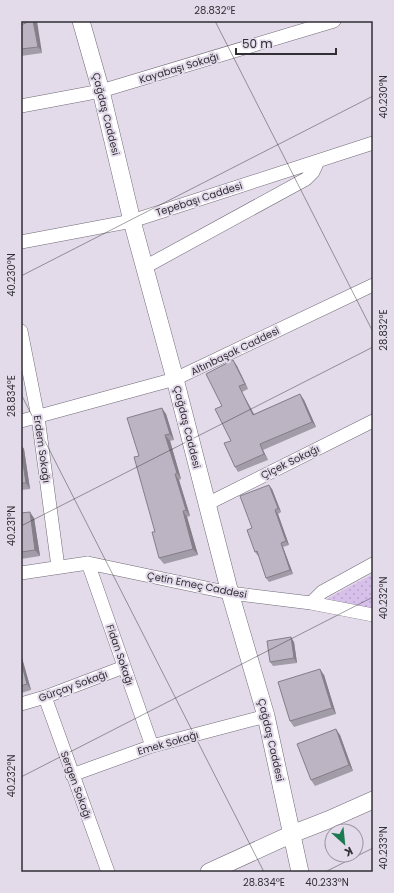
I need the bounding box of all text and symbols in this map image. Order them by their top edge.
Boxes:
text: 28.832°E [194,3,236,18]
scale bar [236,30,336,56]
text: 50 m [242,35,273,52]
street label: Kayabaşı Sokağı [137,49,221,87]
street label: Çağdaş Caddesi [88,71,124,157]
text: 40.230°N [376,75,391,119]
street label: Tepebaşı Caddesi [154,178,244,220]
text: 40.230°N [4,253,19,297]
text: 28.832°E [376,309,391,351]
street label: Altınbaşak Caddesi [188,323,282,379]
text: 28.834°E [4,375,19,417]
street label: Çağdaş Caddesi [169,384,205,470]
street label: Erdem Sokağı [30,414,54,484]
street label: Çiçek Sokağı [258,441,322,483]
text: 40.231°N [4,506,19,546]
street label: Çetin Emeç Caddesi [146,568,248,602]
text: 40.232°N [376,576,391,620]
street label: Fidan Sokağı [103,623,137,687]
street label: Gürçay Sokağı [36,667,110,705]
street label: Çağdaş Caddesi [254,697,288,783]
street label: Emek Sokağı [136,727,200,759]
street label: Sergen Sokağı [57,749,95,821]
text: 40.232°N [4,754,19,798]
north arrow [324,823,364,863]
text: 40.233°N [376,826,391,870]
text: K [341,843,356,861]
text: 28.834°E [243,875,285,890]
text: 40.233°N [305,875,349,890]

